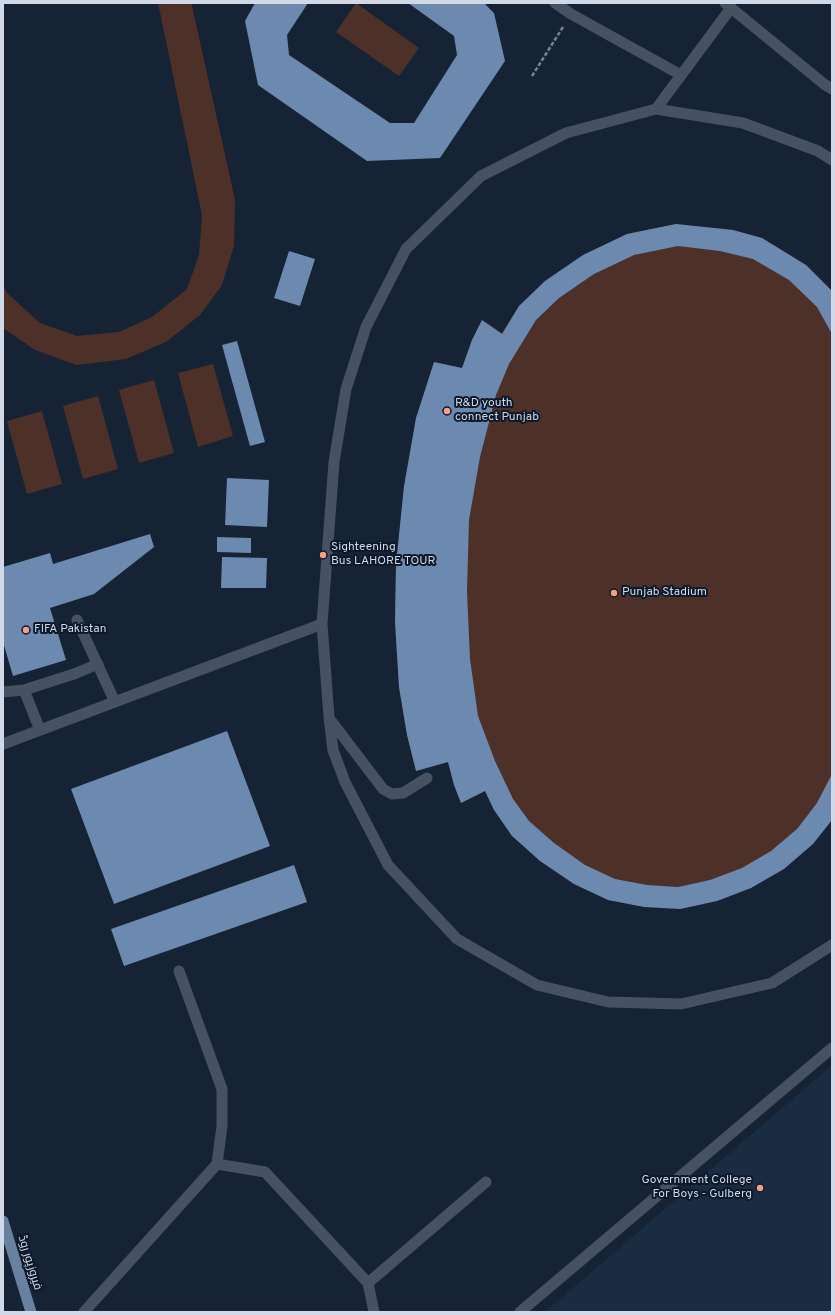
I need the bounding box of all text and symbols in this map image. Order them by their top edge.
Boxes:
place label: R&D youth connect Punjab [455,397,539,425]
marker: R&D youth connect Punjab [442,406,452,416]
place label: Sighteening Bus LAHORE TOUR [331,541,435,569]
marker: Sighteening Bus LAHORE TOUR [318,550,328,560]
place label: Punjab Stadium [622,586,707,600]
marker: Punjab Stadium [609,588,619,598]
place label: FIFA Pakistan [34,623,106,637]
marker: FIFA Pakistan [21,625,31,635]
place label: Government College For Boys - Gulberg [641,1174,752,1202]
marker: Government College For Boys - Gulberg [755,1183,765,1193]
street label: فیروزپور روڈ [14,1234,44,1292]

